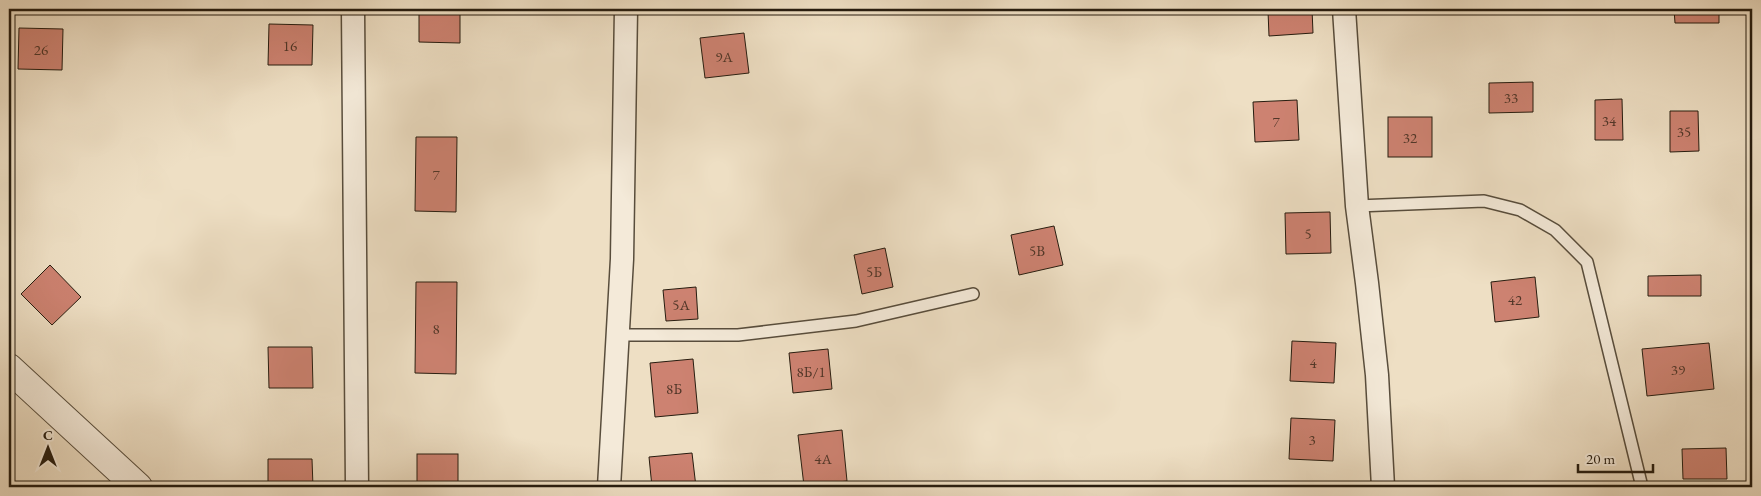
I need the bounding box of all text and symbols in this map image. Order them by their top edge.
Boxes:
house number: 16 [283,36,297,55]
house number: 26 [34,40,48,59]
house number: 9А [715,47,733,66]
house number: 33 [1504,88,1518,107]
house number: 34 [1602,111,1617,130]
house number: 7 [1272,112,1280,131]
house number: 35 [1677,122,1691,141]
house number: 32 [1403,128,1418,147]
house number: 7 [432,165,440,184]
house number: 5 [1304,224,1312,243]
house number: 5В [1029,241,1045,260]
house number: 5Б [866,262,882,281]
house number: 42 [1508,290,1523,309]
house number: 5А [672,295,690,314]
house number: 8 [432,319,440,338]
house number: 4 [1309,353,1317,372]
house number: 39 [1671,360,1685,379]
house number: 8Б/1 [796,362,826,381]
house number: 8Б [666,379,682,398]
north arrow [22,424,72,474]
text: С [43,426,53,444]
house number: 3 [1308,430,1316,449]
scale bar [1578,441,1654,473]
house number: 4А [814,449,832,468]
text: 20 m [1586,449,1615,468]

